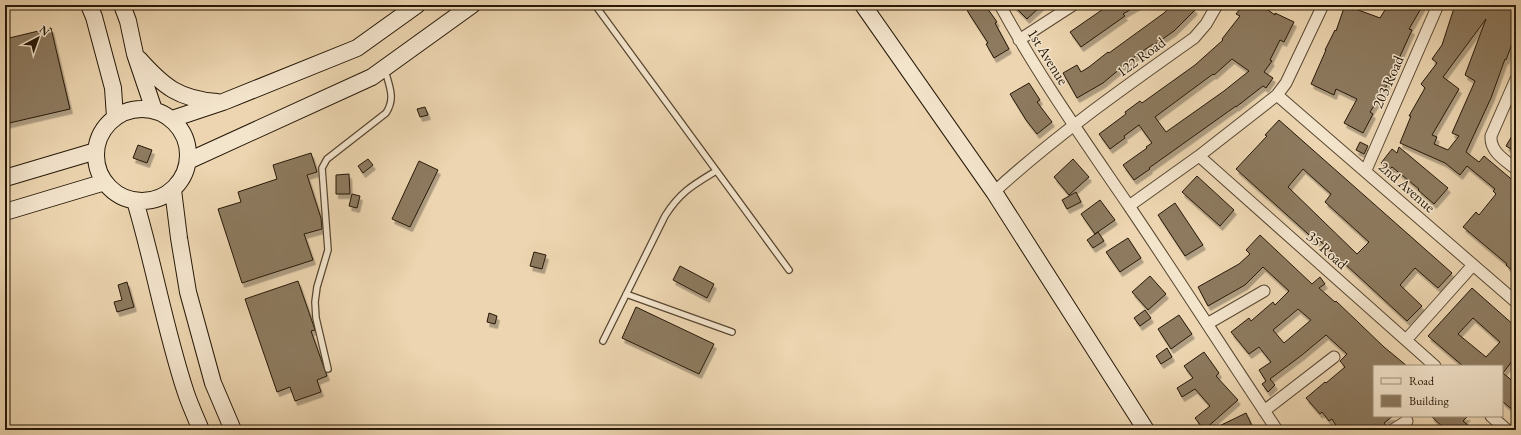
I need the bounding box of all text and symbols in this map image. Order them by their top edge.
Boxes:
north arrow [18,18,58,58]
text: N [37,22,53,39]
street label: 1st Avenue [1024,25,1073,89]
street label: 122 Road [1112,32,1169,81]
street label: 203 Road [1367,52,1408,111]
street label: 2nd Avenue [1375,157,1440,216]
street label: 35 Road [1303,226,1352,273]
legend [1373,365,1503,417]
text: Road [1409,373,1435,389]
text: Building [1409,393,1450,409]

